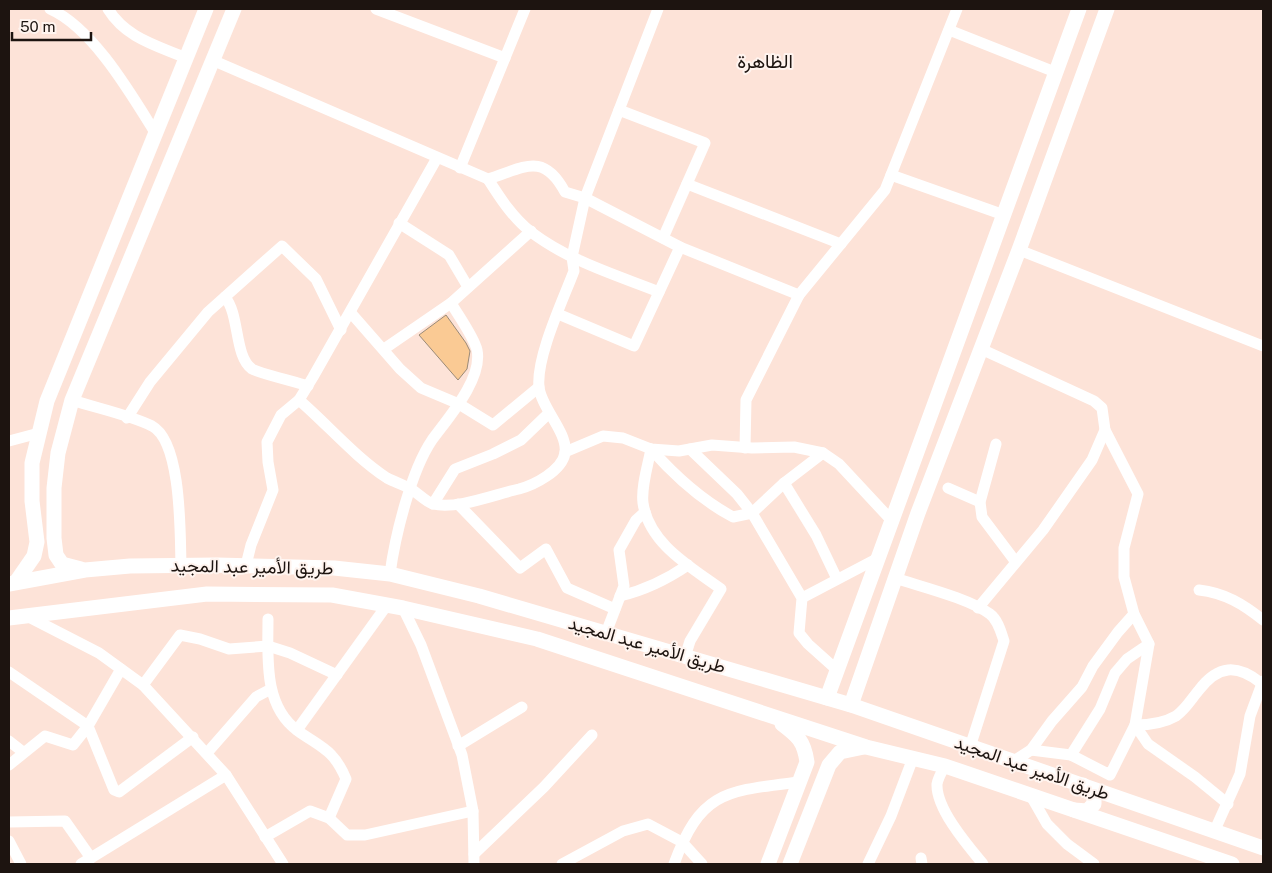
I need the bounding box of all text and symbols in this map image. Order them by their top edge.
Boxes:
scale bar [12,10,91,42]
text: 50 m [20,18,55,35]
district label: الظاهرة [737,50,793,73]
street label: طريق الأمير عبد المجيد [171,555,333,579]
street label: طريق الأمير عبد المجيد [566,612,728,678]
street label: طريق الأمير عبد المجيد [952,731,1112,805]

